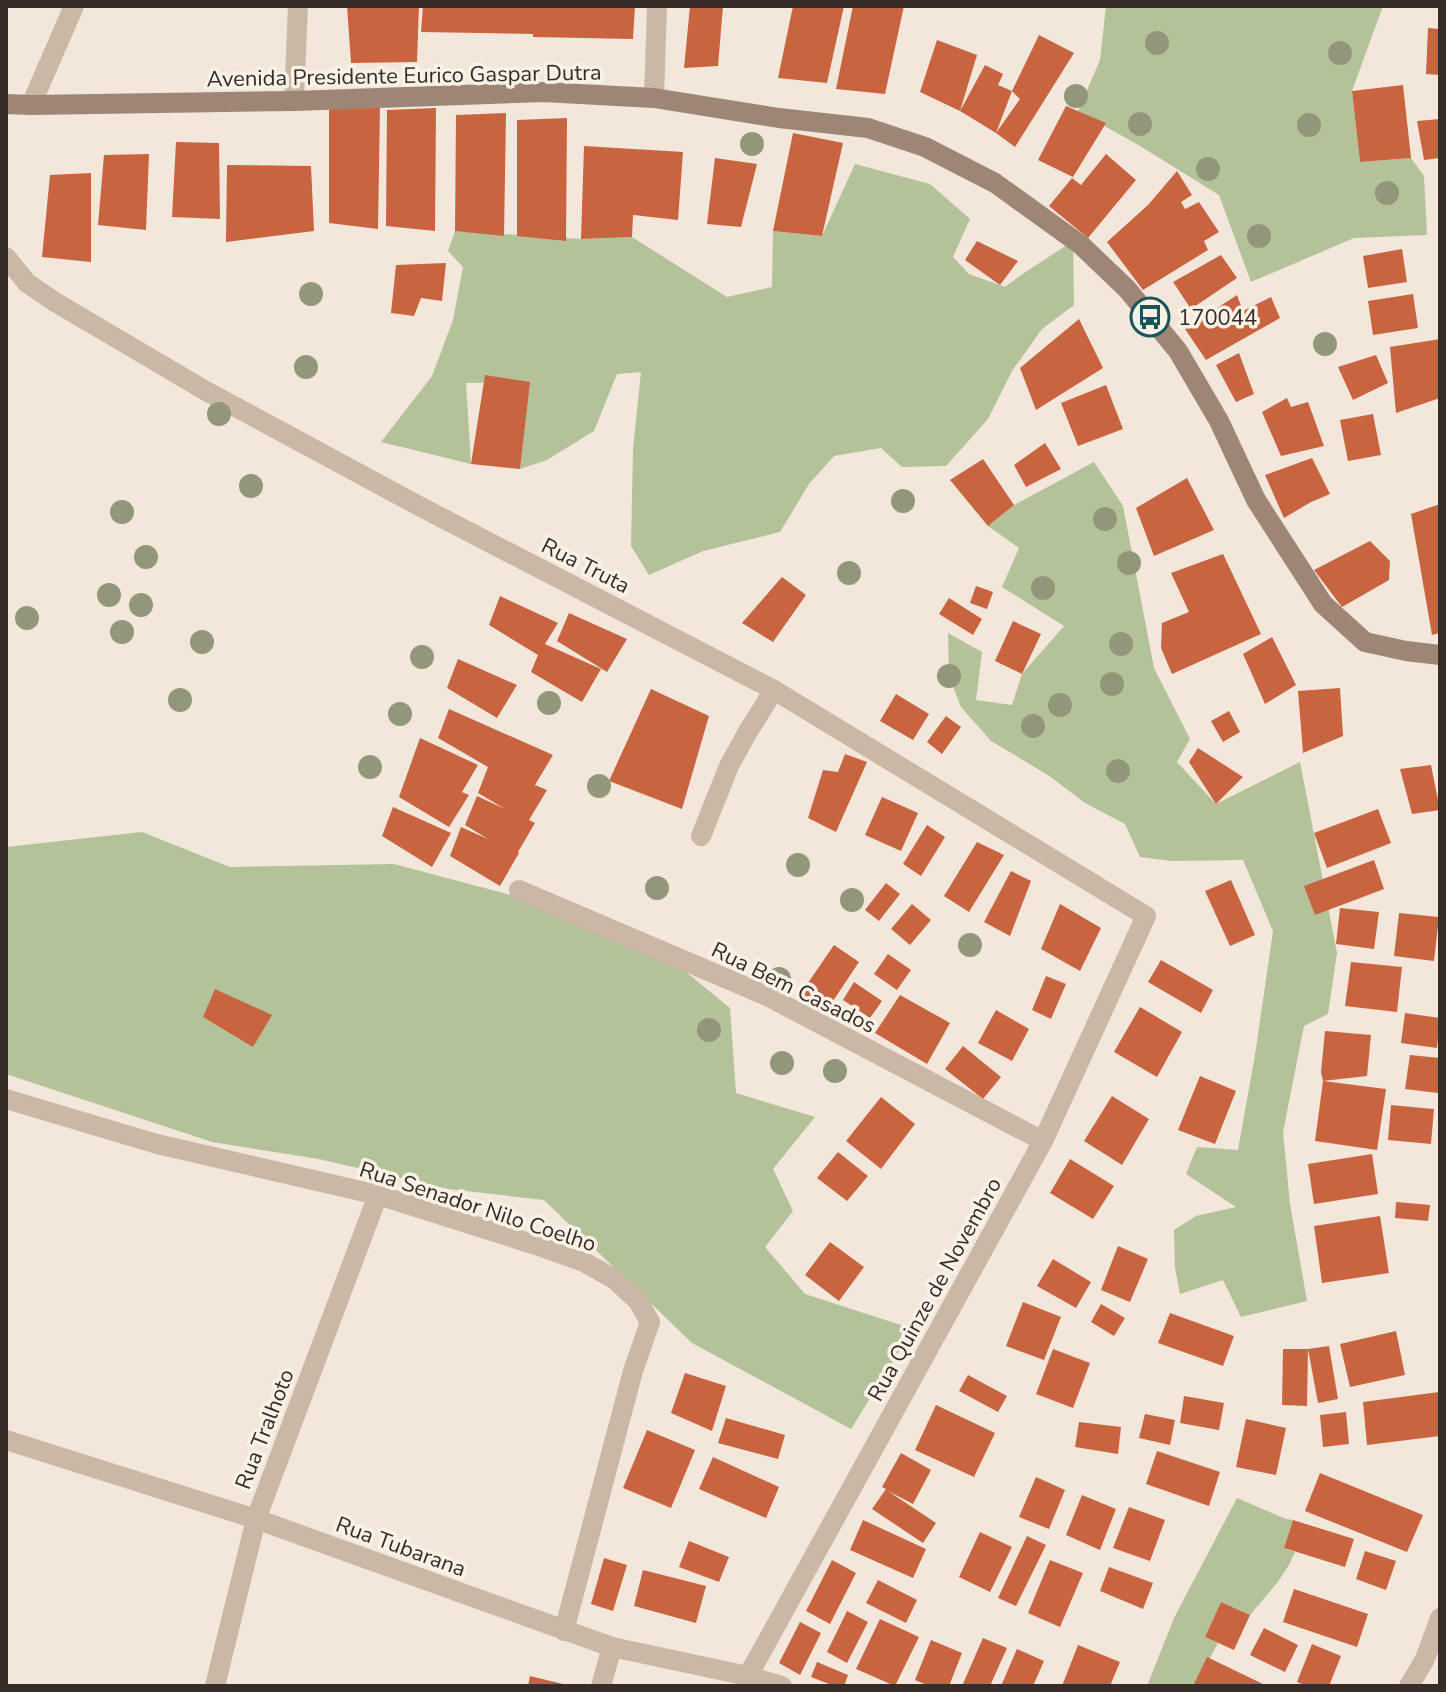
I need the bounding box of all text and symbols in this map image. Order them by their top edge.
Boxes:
street label: Avenida Presidente Eurico Gaspar Dutra [206,58,602,94]
bus stop icon: 170044 [1129,296,1171,338]
place label: 170044 [1178,303,1257,333]
street label: Rua Truta [536,531,635,601]
street label: Rua Bem Casados [706,935,881,1041]
street label: Rua Senador Nilo Coelho [355,1154,600,1259]
street label: Rua Quinze de Novembro [861,1172,1009,1407]
street label: Rua Tralhoto [228,1365,302,1494]
street label: Rua Tubarana [331,1510,470,1584]

